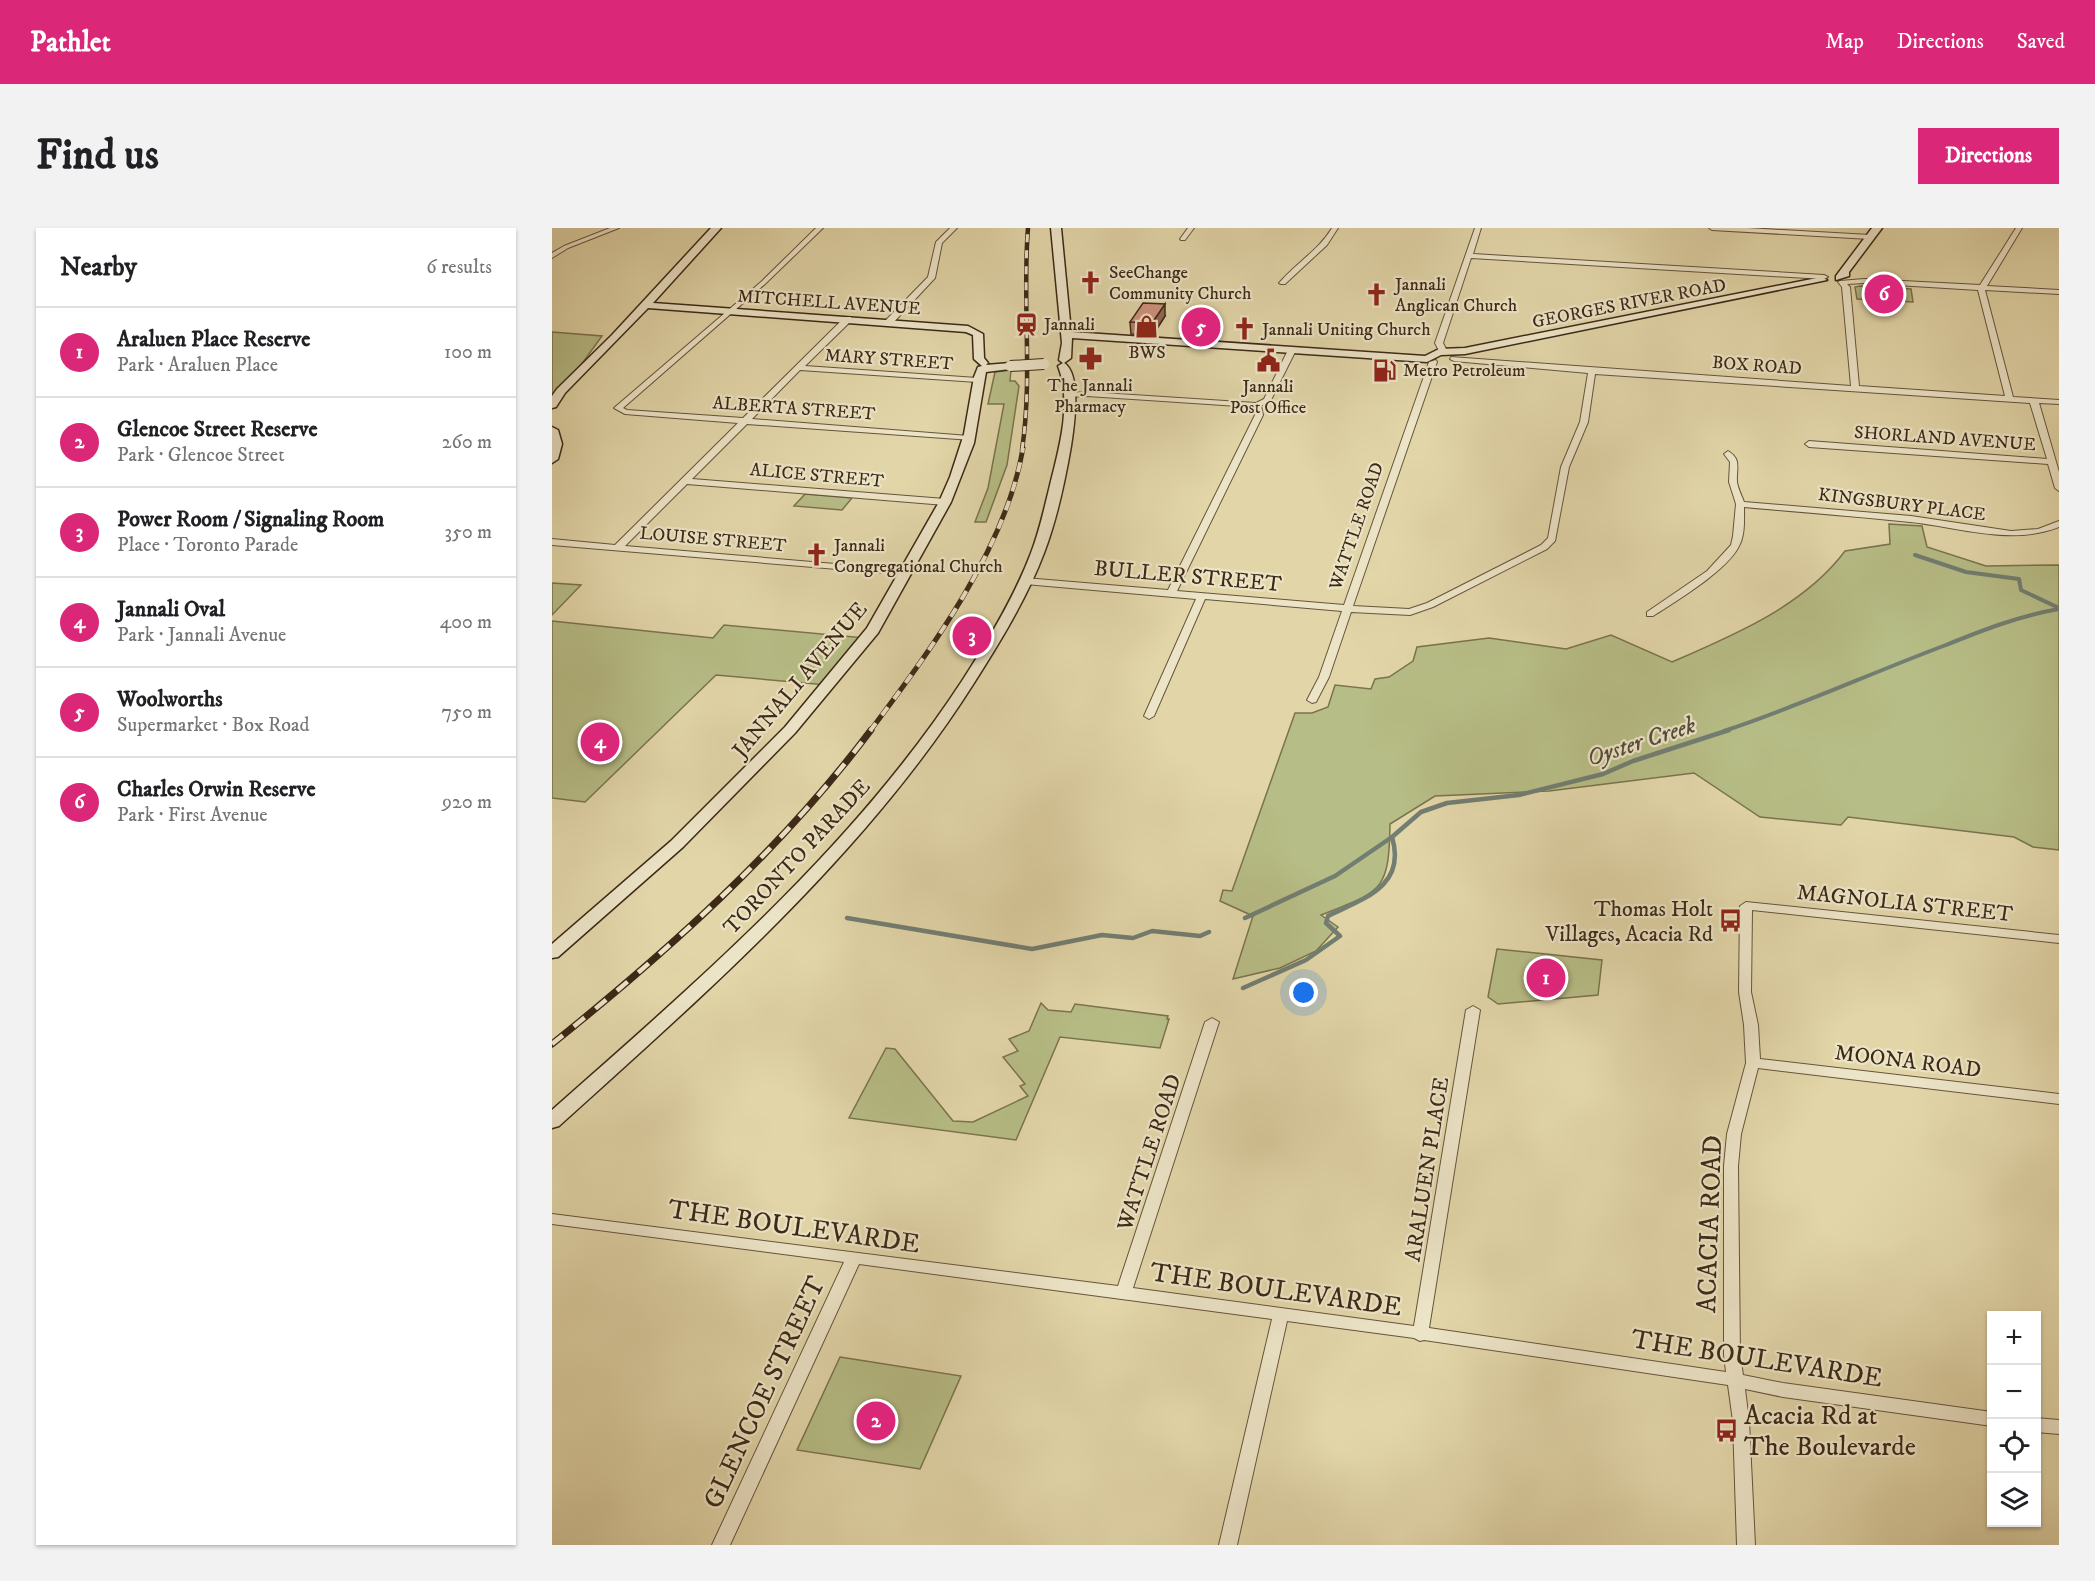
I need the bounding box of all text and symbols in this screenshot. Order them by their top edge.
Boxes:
text: Pathlet [30,25,111,60]
text: Map [1825,29,1864,55]
text: Directions [1897,29,1984,55]
text: Saved [2017,29,2065,55]
button: Directions [1918,128,2059,184]
text: Find us [36,130,159,182]
text: Nearby [60,251,137,284]
text: 6 results [426,255,492,280]
place label: SeeChange Community Church [1109,262,1252,305]
church icon: SeeChange Community Church [1078,269,1104,295]
pin: 6 [1864,272,1904,316]
place label: Jannali Anglican Church [1393,274,1518,317]
street label: GEORGES RIVER ROAD [1530,274,1728,334]
church icon: Jannali Anglican Church [1364,281,1390,307]
street label: MITCHELL AVENUE [737,286,922,320]
pin: 5 [1182,304,1220,350]
station icon: Jannali [1013,311,1039,337]
shop icon: BWS [1134,313,1160,339]
place label: Jannali [1042,314,1095,336]
church icon: Jannali Uniting Church [1231,316,1257,342]
place label: Jannali Uniting Church [1260,319,1431,341]
text: Araluen Place Reserve [117,326,310,353]
text: 1 [76,340,83,365]
text: 100 m [444,340,492,365]
place label: BWS [1128,342,1166,364]
street label: MARY STREET [824,345,954,375]
pharmacy icon: The Jannali Pharmacy [1077,346,1103,372]
public building icon: Jannali Post Office [1255,347,1281,373]
street label: BOX ROAD [1711,352,1803,380]
text: Park · Araluen Place [117,353,278,378]
fuel station icon: Metro Petroleum [1372,357,1398,383]
place label: Metro Petroleum [1403,360,1526,382]
place label: The Jannali Pharmacy [1047,375,1133,418]
place label: Jannali Post Office [1230,376,1306,419]
street label: ALBERTA STREET [712,392,876,426]
text: Glencoe Street Reserve [117,416,318,443]
street label: SHORLAND AVENUE [1853,422,2037,456]
text: 2 [75,430,84,455]
text: 260 m [442,430,492,455]
text: Park · Glencoe Street [117,443,285,468]
street label: ALICE STREET [749,459,885,493]
street label: WATTLE ROAD [1325,460,1389,594]
street label: KINGSBURY PLACE [1817,484,1987,526]
text: Power Room / Signaling Room [117,506,384,533]
text: 3 [76,520,83,545]
text: 350 m [445,520,492,545]
street label: LOUISE STREET [639,523,788,557]
text: Place · Toronto Parade [117,533,298,558]
place label: Jannali Congregational Church [832,535,1003,578]
church icon: Jannali Congregational Church [803,542,829,568]
street label: BULLER STREET [1093,555,1283,598]
text: Jannali Oval [117,596,225,623]
street label: JANNALI AVENUE [726,596,873,765]
text: 4 [74,610,85,635]
text: 400 m [440,610,492,635]
pin: 3 [952,614,992,658]
text: Park · Jannali Avenue [117,623,286,648]
text: Woolworths [117,686,223,713]
text: 5 [75,700,84,725]
text: 750 m [442,700,492,725]
water label: Oyster Creek [1583,710,1699,774]
text: Supermarket · Box Road [117,713,310,738]
pin: 4 [580,720,620,764]
street label: TORONTO PARADE [718,773,876,941]
text: Charles Orwin Reserve [117,776,316,803]
text: 6 [74,790,85,815]
text: 920 m [442,790,492,815]
text: Park · First Avenue [117,803,268,828]
street label: MAGNOLIA STREET [1796,879,2014,928]
place label: Thomas Holt Villages, Acacia Rd [1545,896,1713,948]
bus stop icon: Thomas Holt Villages, Acacia Rd [1718,908,1744,934]
pin: 1 [1526,956,1566,1000]
your location [1289,978,1318,1007]
street label: MOONA ROAD [1833,1039,1983,1084]
street label: WATTLE ROAD [1111,1071,1187,1235]
street label: ARALUEN PLACE [1400,1075,1455,1264]
street label: ACACIA ROAD [1690,1135,1730,1314]
street label: THE BOULEVARDE [666,1193,922,1261]
street label: THE BOULEVARDE [1148,1256,1404,1324]
street label: GLENCOE STREET [696,1270,834,1514]
map controls [1987,1311,2041,1527]
button: + [1987,1311,2041,1365]
street label: THE BOULEVARDE [1629,1322,1885,1396]
button: − [1987,1365,2041,1419]
pin: 2 [856,1398,896,1444]
place label: Acacia Rd at The Boulevarde [1744,1399,1916,1464]
bus stop icon: Acacia Rd at The Boulevarde [1713,1418,1739,1444]
button: locate [1987,1419,2041,1473]
button: layers [1987,1473,2041,1527]

